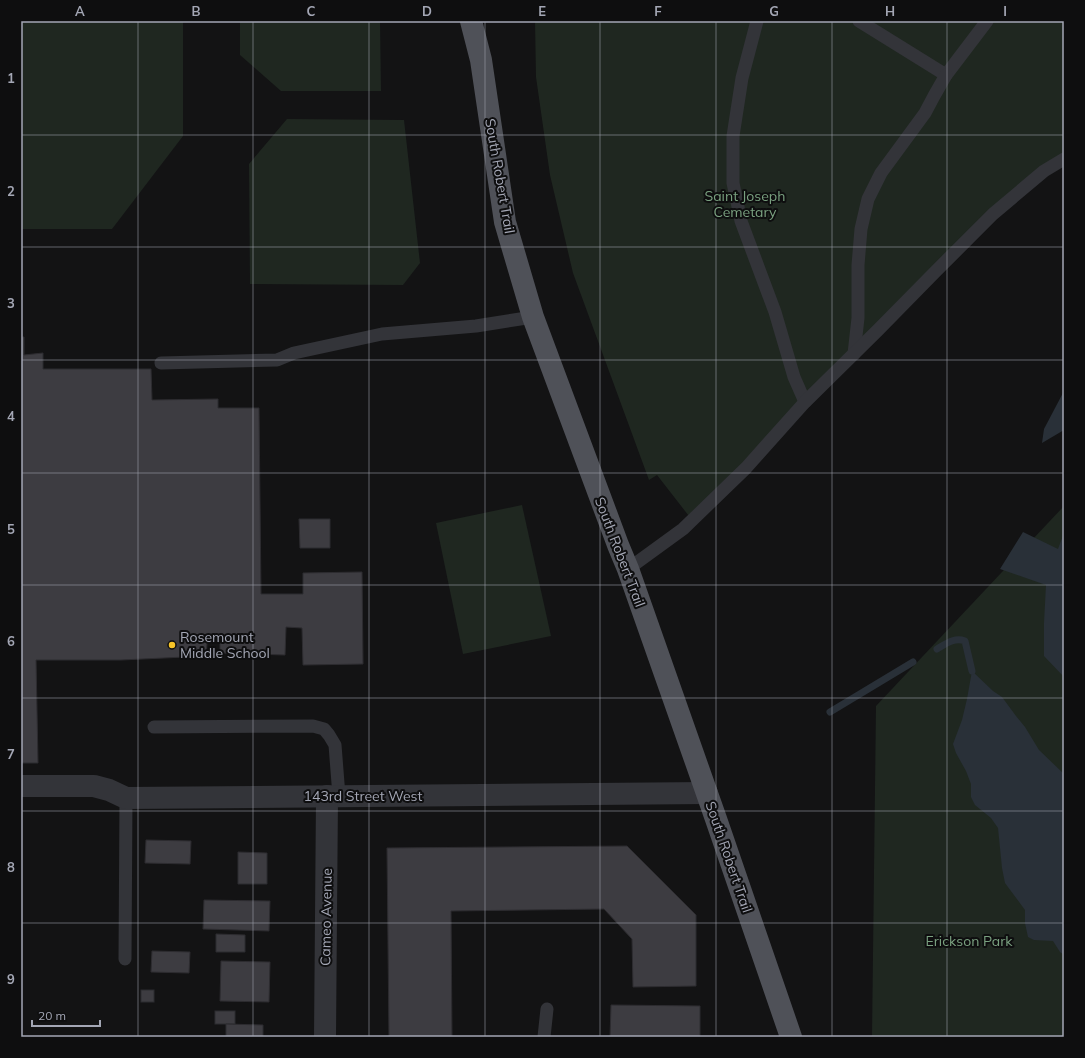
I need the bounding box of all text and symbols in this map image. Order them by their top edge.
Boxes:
text: A [75,3,85,19]
text: B [192,3,201,19]
text: C [307,3,316,19]
text: D [422,3,432,19]
text: E [538,3,546,19]
text: F [654,3,662,19]
text: G [769,3,779,19]
text: H [885,3,895,19]
text: I [1003,3,1007,19]
text: 1 [7,70,15,86]
street label: South Robert Trail [481,117,519,235]
text: 2 [7,183,15,199]
park label: Saint Joseph Cemetary [705,187,785,221]
text: 3 [7,295,15,311]
text: 4 [7,408,15,424]
street label: South Robert Trail [591,494,649,610]
text: 5 [7,521,15,537]
place label: Rosemount Middle School [180,628,270,662]
text: 6 [7,633,15,649]
marker: Rosemount Middle School [167,640,177,650]
text: 7 [7,746,15,762]
street label: 143rd Street West [304,787,422,805]
street label: South Robert Trail [702,799,756,915]
text: 8 [7,859,15,875]
street label: Cameo Avenue [316,868,336,966]
park label: Erickson Park [926,932,1013,950]
text: 9 [7,971,15,987]
scale bar [32,1002,100,1028]
text: 20 m [38,1008,66,1023]

